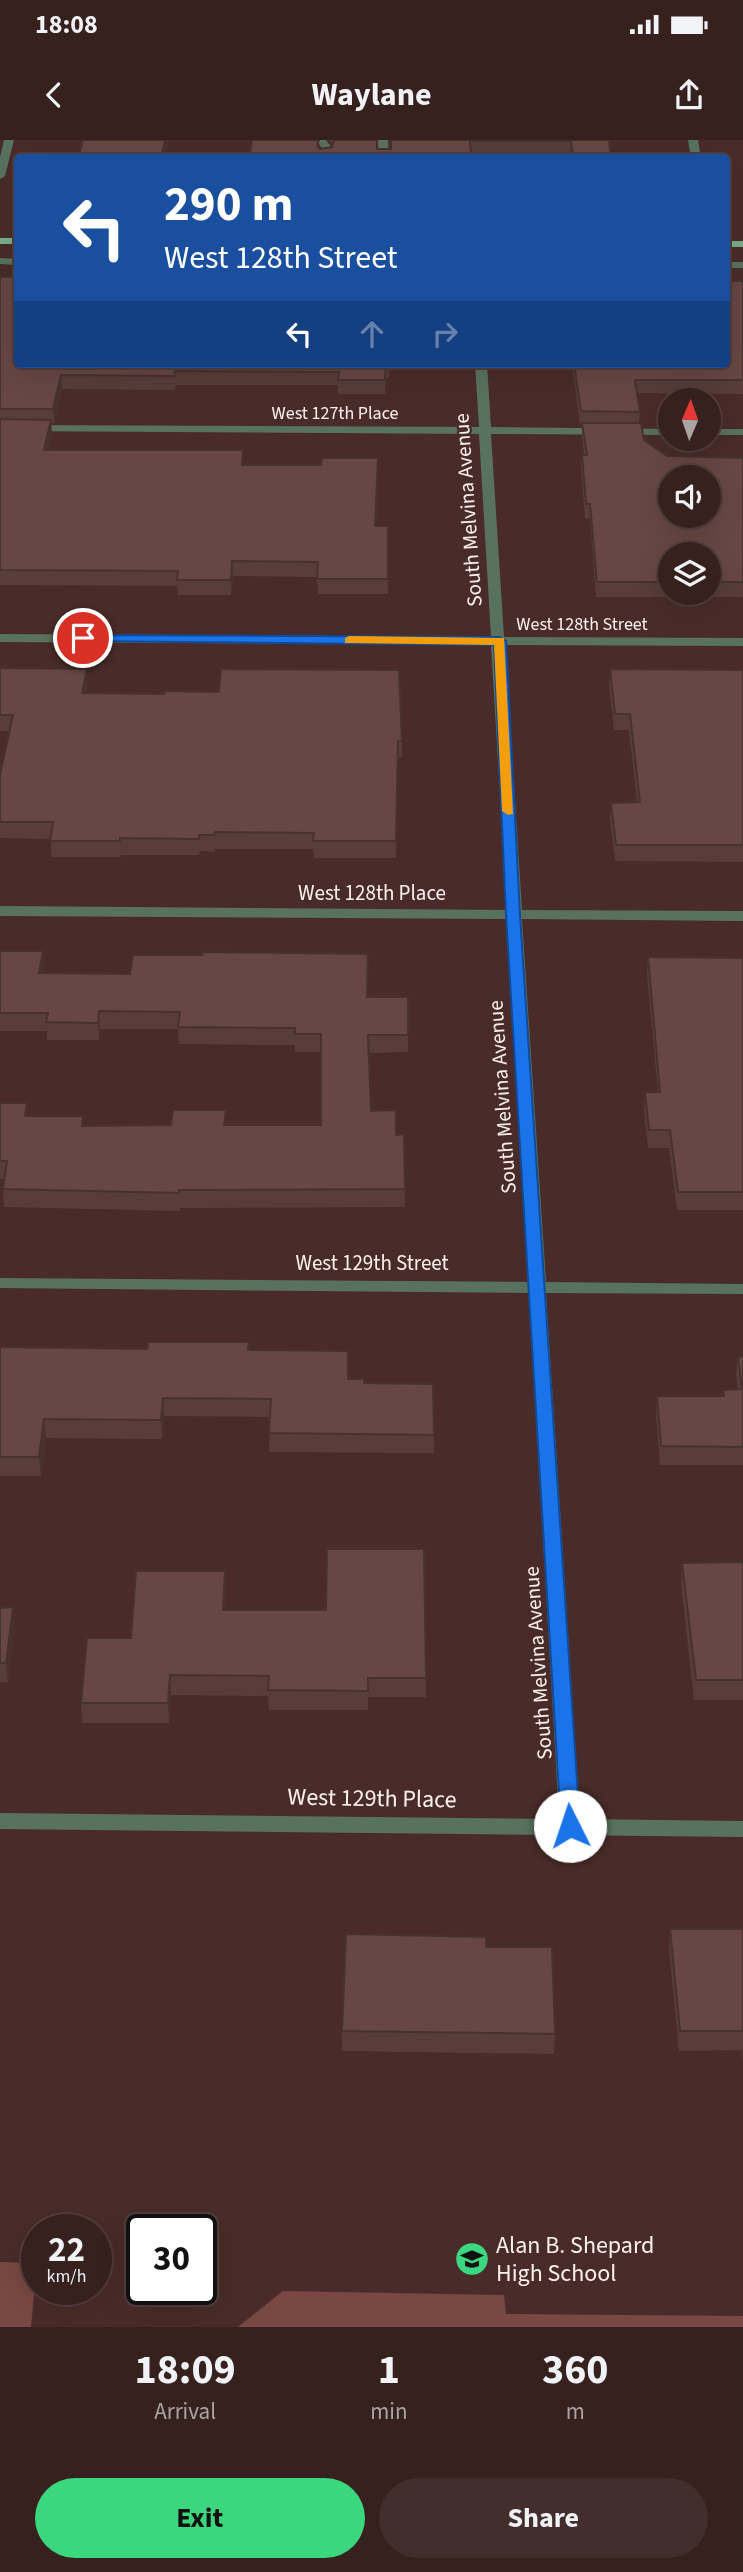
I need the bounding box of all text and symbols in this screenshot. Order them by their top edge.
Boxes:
text: 18:08 [35,6,98,43]
text: Waylane [311,72,432,118]
icon: back [35,76,73,114]
icon: share [670,76,708,114]
text: 290 m [164,170,293,240]
icon: left [49,182,140,273]
text: West 128th Street [164,235,398,281]
icon: left [280,315,318,353]
icon: ahead [353,315,391,353]
icon: right [426,315,464,353]
north arrow [658,388,721,452]
map controls [658,388,721,605]
street label: West 127th Place [272,401,398,426]
street label: South Melvina Avenue [446,412,490,608]
button: sound [658,465,721,528]
button: layers [658,542,721,605]
pin [53,608,113,668]
street label: West 128th Street [516,612,648,637]
icon: arrive [64,619,102,657]
street label: West 128th Place [298,878,446,908]
street label: South Melvina Avenue [480,999,524,1195]
street label: West 129th Street [295,1248,449,1278]
street label: South Melvina Avenue [516,1565,560,1761]
street label: West 129th Place [287,1780,457,1817]
position arrow [533,1789,607,1863]
speed limit sign: 30 [126,2214,217,2305]
text: 22 [48,2225,85,2275]
place label: Alan B. Shepard High School [496,2228,654,2291]
school or university icon: Alan B. Shepard High School [453,2240,491,2278]
text: km/h [47,2264,86,2289]
text: 18:09 [134,2340,236,2400]
text: 1 [378,2340,400,2400]
text: 360 [542,2340,609,2400]
text: Arrival [154,2395,216,2428]
text: min [370,2395,408,2428]
text: m [566,2395,585,2428]
button: Exit [35,2478,365,2558]
button: Share [379,2478,708,2558]

